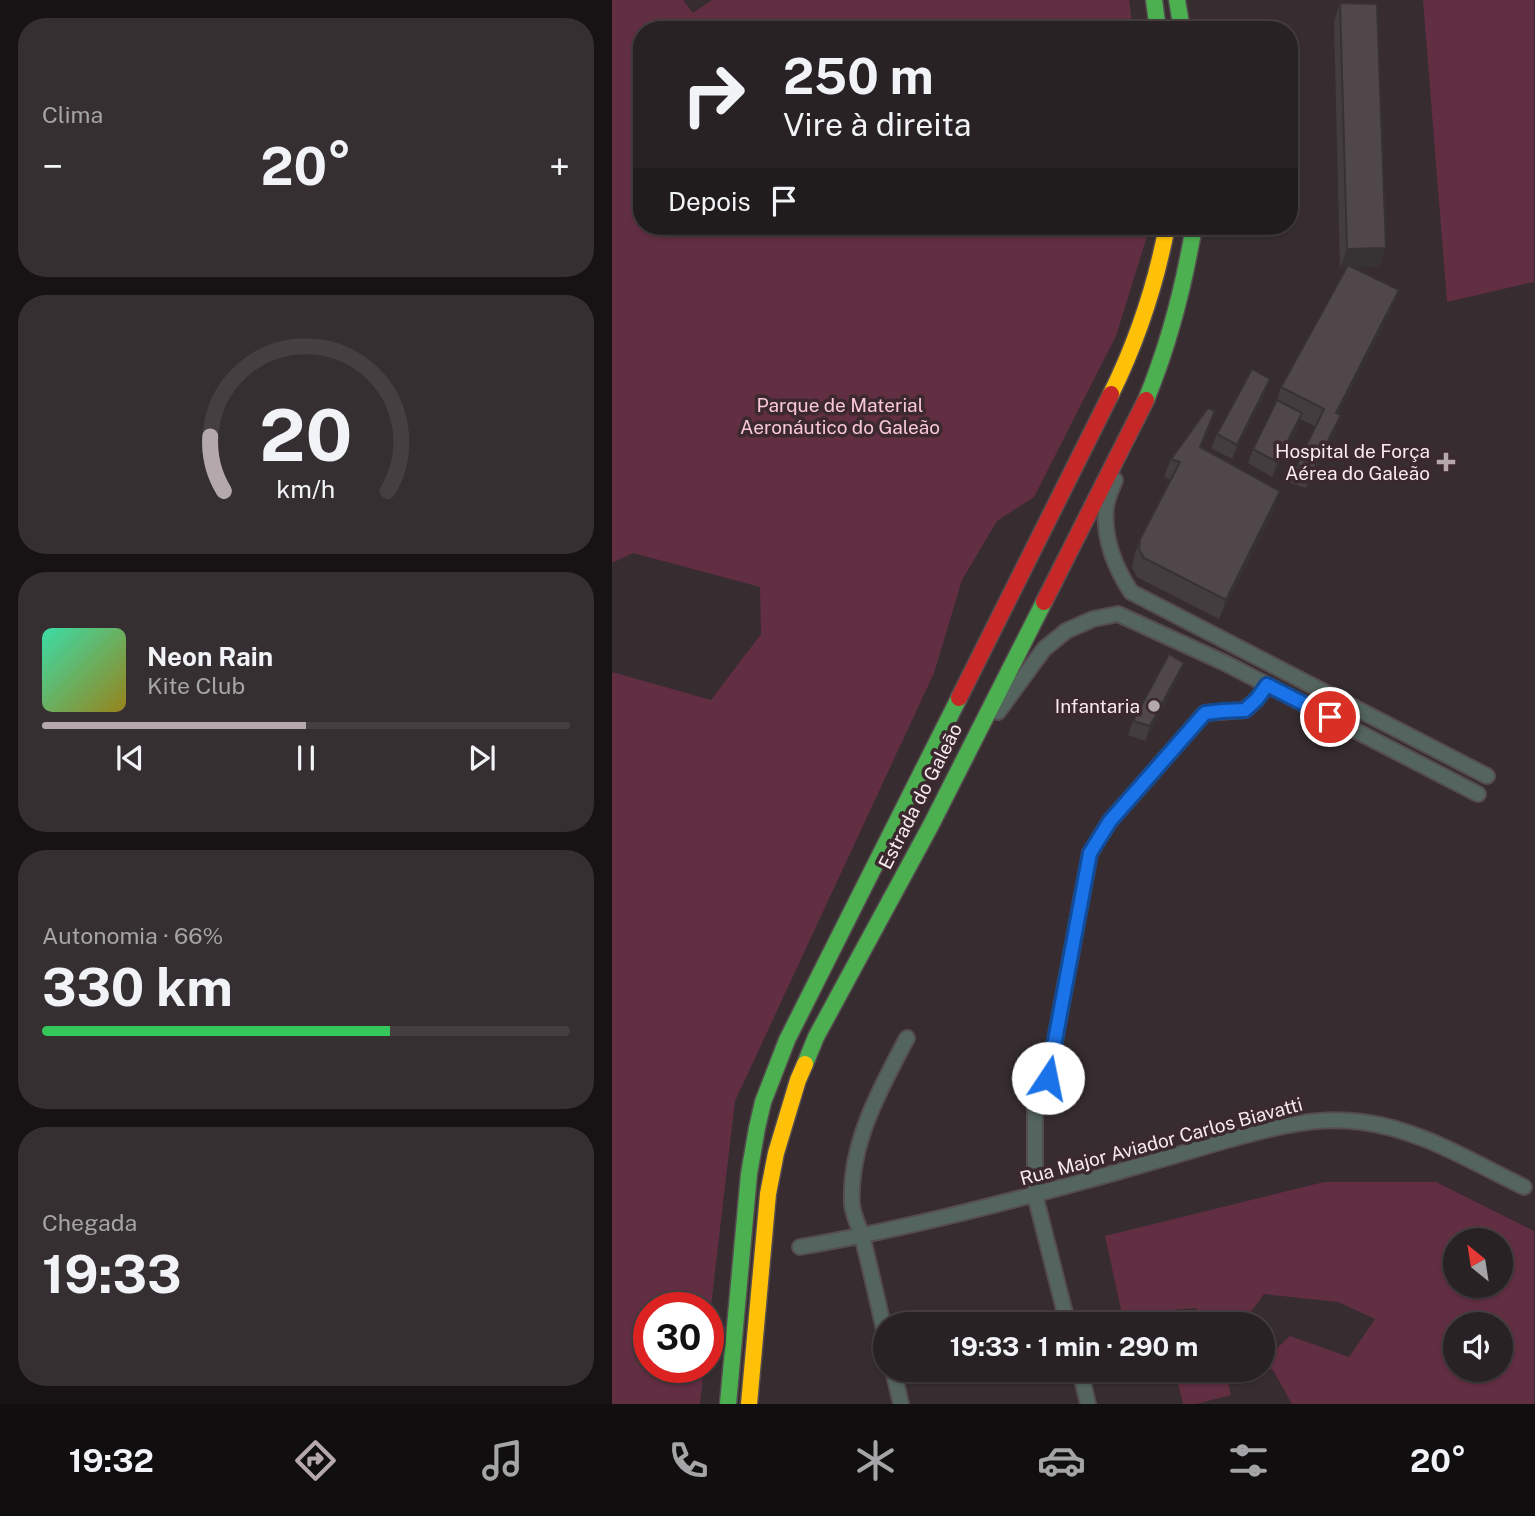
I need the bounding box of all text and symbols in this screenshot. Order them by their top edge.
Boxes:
text: 250 m [783,47,934,105]
icon: right [668,49,759,140]
text: Clima [42,101,103,128]
text: Vire à direita [783,106,971,143]
text: 20° [260,136,352,197]
text: − [42,144,63,189]
text: + [549,144,570,189]
icon: arrive [765,182,803,220]
text: Depois [668,186,751,217]
text: 20 [259,392,353,477]
park label: Parque de Material Aeronáutico do Galeão [740,394,940,438]
place label: Hospital de Força Aérea do Galeão [1275,440,1430,484]
marker: Hospital de Força Aérea do Galeão [1436,452,1456,472]
text: km/h [277,474,335,504]
text: Neon Rain [147,641,273,672]
text: Kite Club [147,672,245,699]
pin [1300,687,1360,747]
place label: Infantaria [1055,695,1140,717]
marker: Infantaria [1146,698,1162,714]
icon: arrive [1311,698,1349,736]
street label: Estrada do Galeão [874,720,966,872]
icon: previous [111,739,149,777]
icon: pause [287,739,325,777]
icon: next [463,739,501,777]
text: Autonomia · 66% [42,922,223,949]
text: 330 km [42,957,233,1018]
position arrow [1011,1041,1085,1115]
street label: Rua Major Aviador Carlos Biavatti [1017,1093,1305,1189]
text: Chegada [42,1209,137,1236]
north arrow [1443,1228,1513,1298]
map controls [1443,1228,1513,1382]
text: 19:33 [42,1244,182,1305]
speed limit sign: 30 [633,1292,724,1383]
button: sound [1443,1312,1513,1382]
text: 19:33 · 1 min · 290 m [950,1331,1198,1362]
icon: directions [291,1436,340,1485]
icon: music [478,1436,527,1485]
icon: phone [664,1436,713,1485]
icon: climate [851,1436,900,1485]
icon: car [1037,1436,1086,1485]
icon: filters [1224,1436,1273,1485]
text: 19:32 [69,1442,154,1479]
text: 20° [1410,1442,1466,1479]

